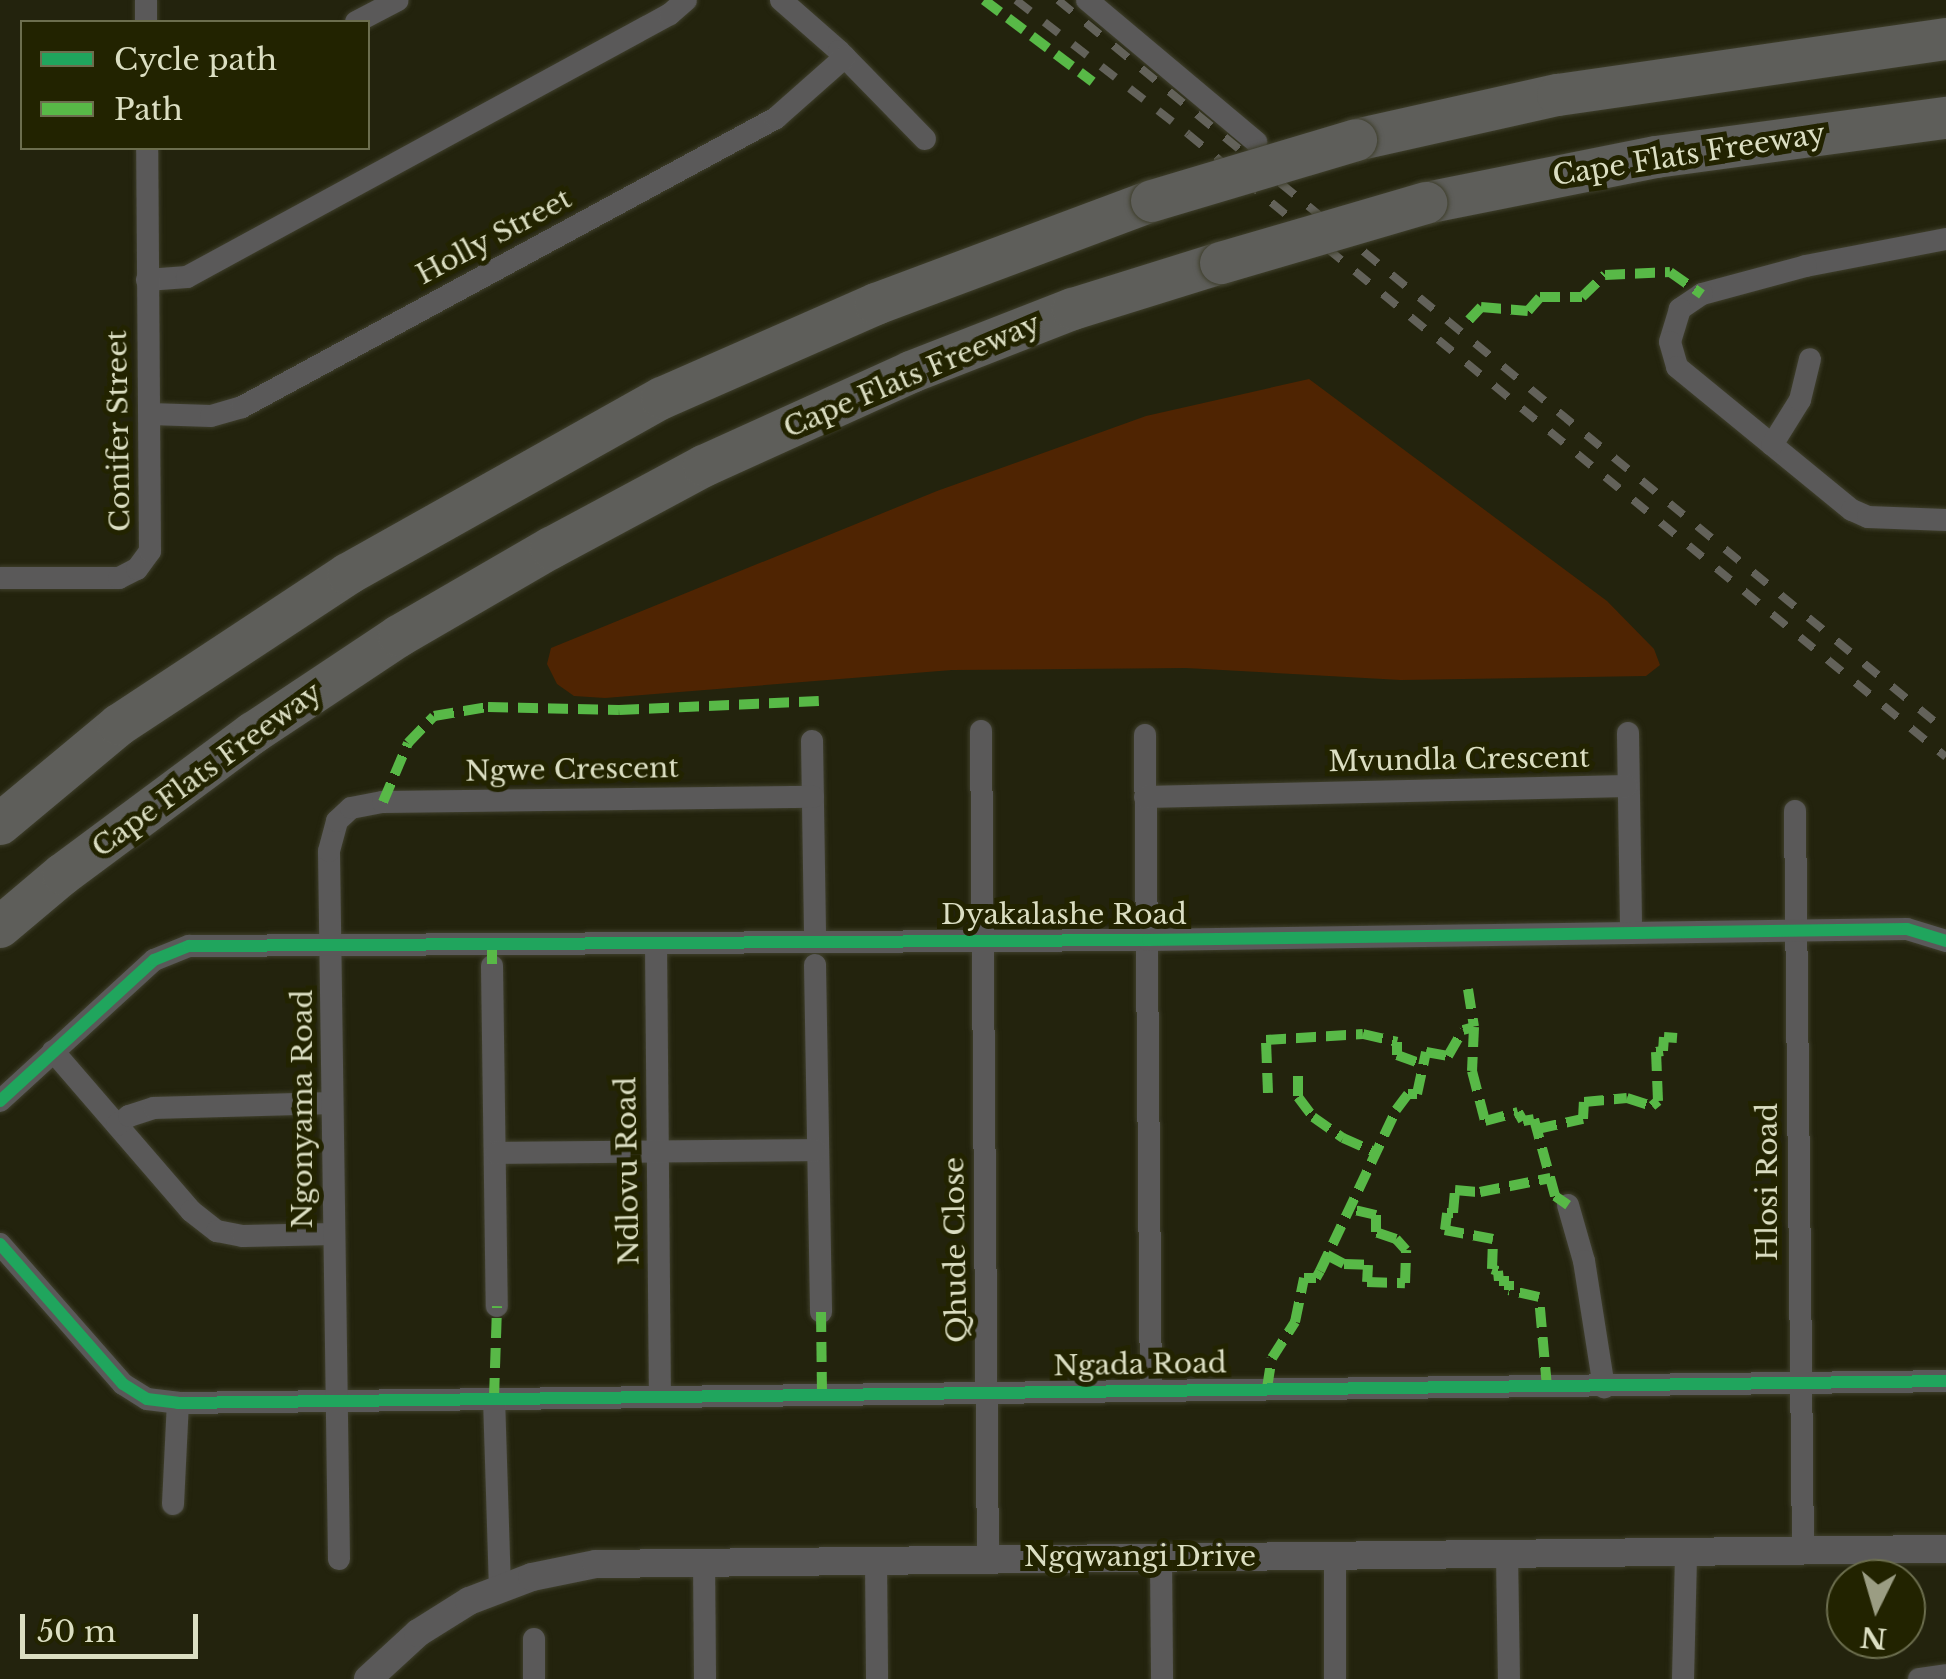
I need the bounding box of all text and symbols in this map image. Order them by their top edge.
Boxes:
legend [20,20,370,150]
text: Cycle path [114,41,277,78]
text: Path [114,91,183,128]
street label: Cape Flats Freeway [1550,117,1828,193]
street label: Holly Street [410,182,578,292]
street label: Cape Flats Freeway [779,307,1045,445]
street label: Conifer Street [100,329,138,533]
street label: Cape Flats Freeway [86,675,328,865]
street label: Mvundla Crescent [1328,741,1590,779]
street label: Ngwe Crescent [465,751,679,789]
street label: Dyakalashe Road [941,898,1187,932]
street label: Ngonyama Road [286,989,320,1229]
street label: Ndlovu Road [610,1076,646,1266]
street label: Hlosi Road [1751,1103,1785,1261]
street label: Qhude Close [938,1157,974,1343]
street label: Ngada Road [1053,1347,1227,1383]
street label: Ngqwangi Drive [1024,1540,1256,1574]
north arrow [1826,1559,1926,1659]
scale bar [25,1594,202,1656]
text: 50 m [37,1613,116,1650]
text: N [1859,1619,1888,1656]

